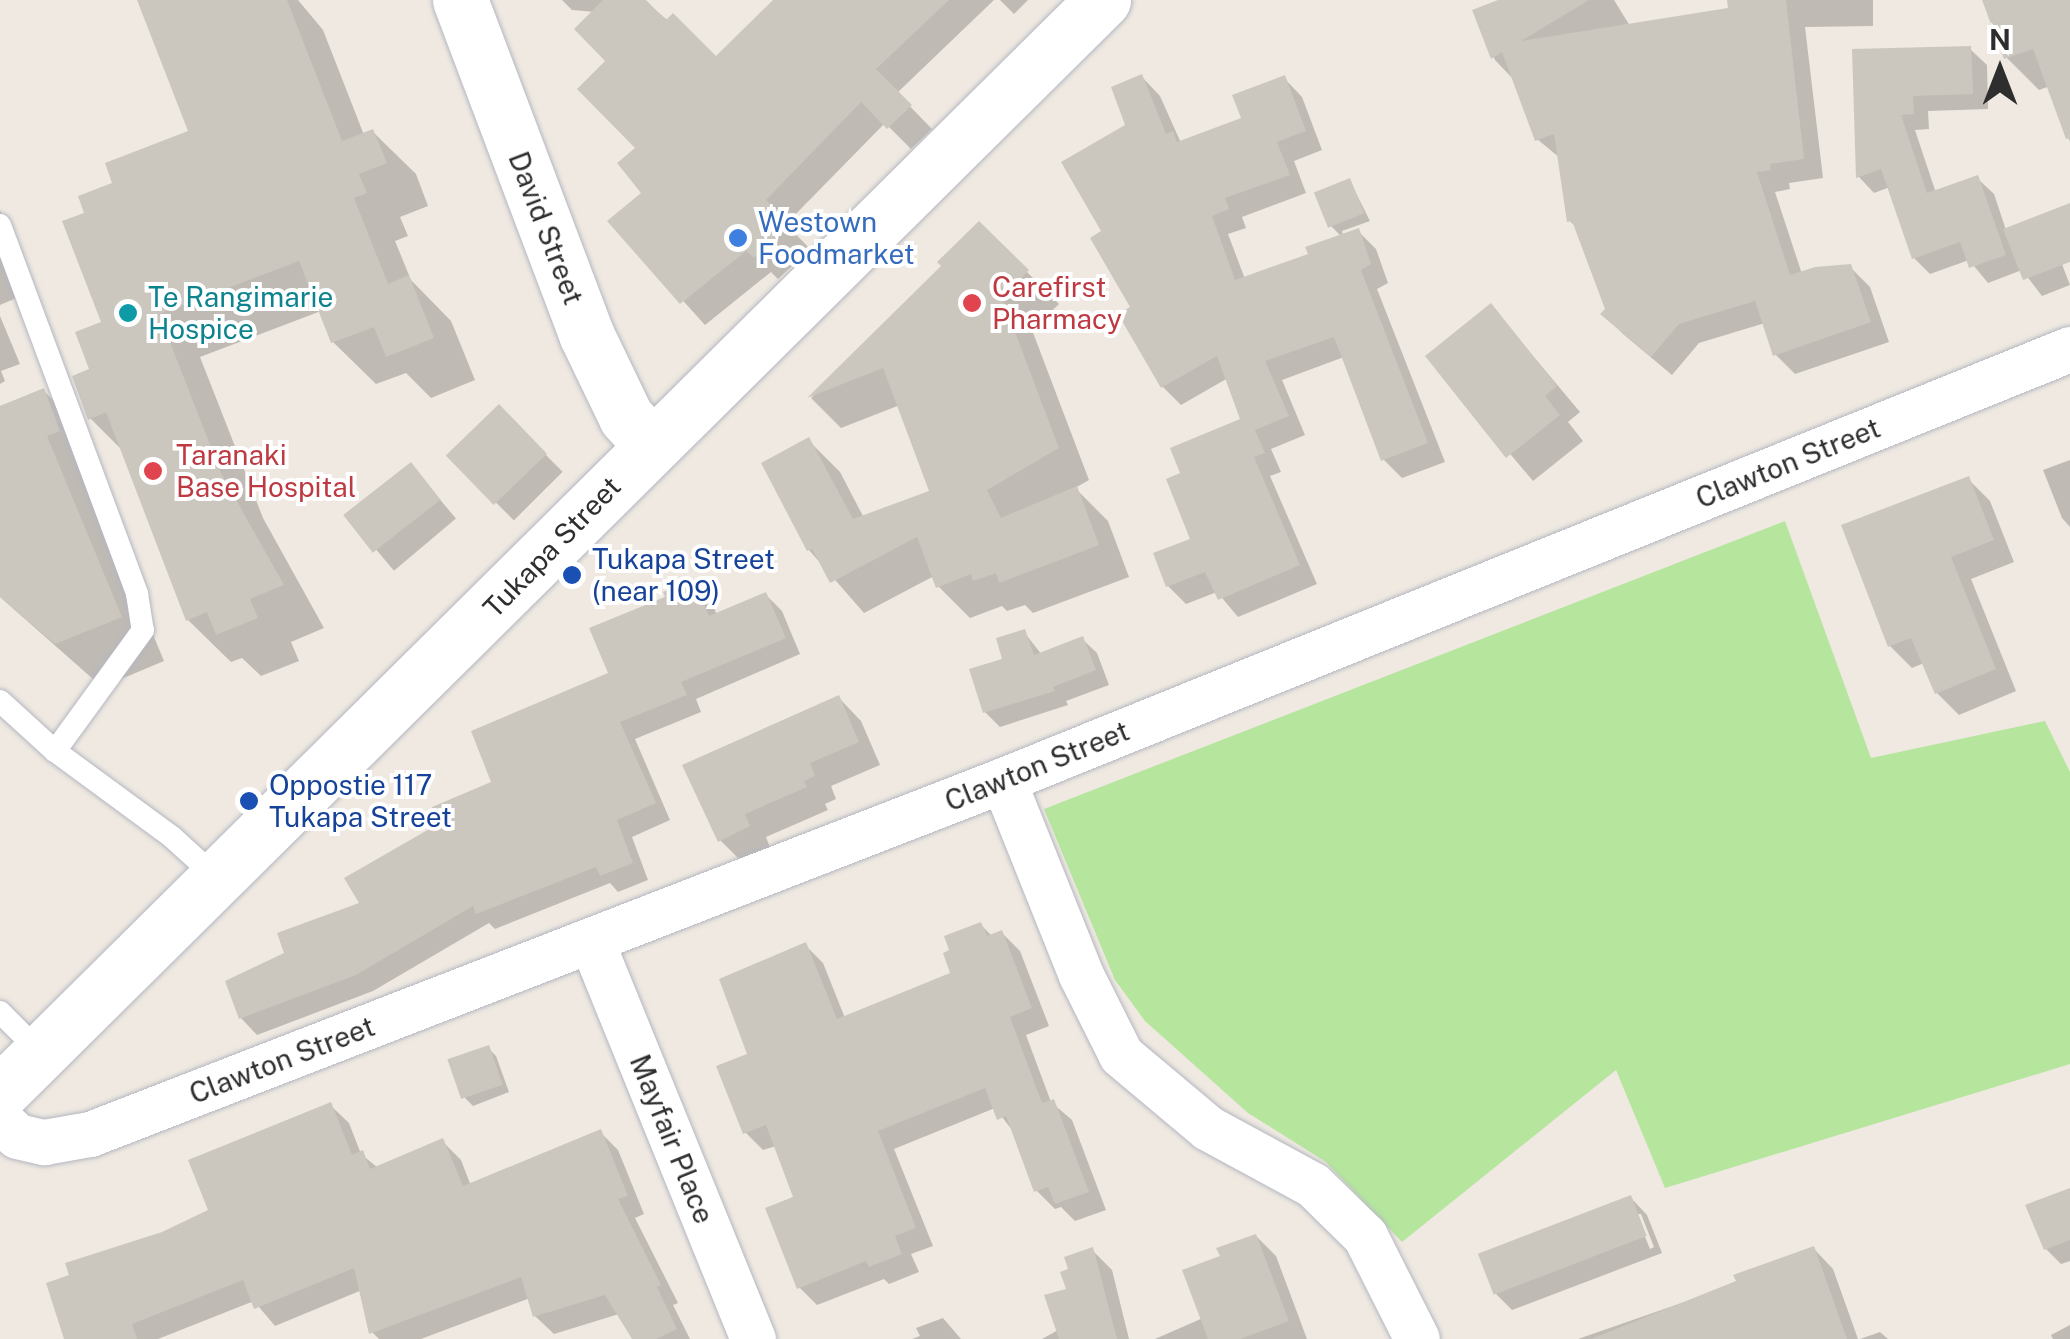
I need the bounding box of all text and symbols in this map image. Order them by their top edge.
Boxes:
north arrow [1950,20,2050,120]
text: N [1989,23,2011,56]
street label: David Street [502,147,590,309]
place label: Westown Foodmarket [758,205,915,271]
marker: Westown Foodmarket [727,227,749,249]
place label: Carefirst Pharmacy [992,270,1122,336]
place label: Te Rangimarie Hospice [148,280,334,346]
marker: Carefirst Pharmacy [961,292,983,314]
marker: Te Rangimarie Hospice [117,302,139,324]
street label: Clawton Street [1691,411,1885,515]
place label: Taranaki Base Hospital [176,438,356,504]
marker: Taranaki Base Hospital [140,458,166,484]
street label: Tukapa Street [476,470,628,624]
place label: Tukapa Street (near 109) [592,542,775,608]
marker: Tukapa Street (near 109) [561,564,583,586]
street label: Clawton Street [940,714,1134,818]
place label: Oppostie 117 Tukapa Street [269,768,452,834]
marker: Oppostie 117 Tukapa Street [238,790,260,812]
street label: Clawton Street [185,1009,379,1111]
street label: Mayfair Place [623,1050,721,1228]

